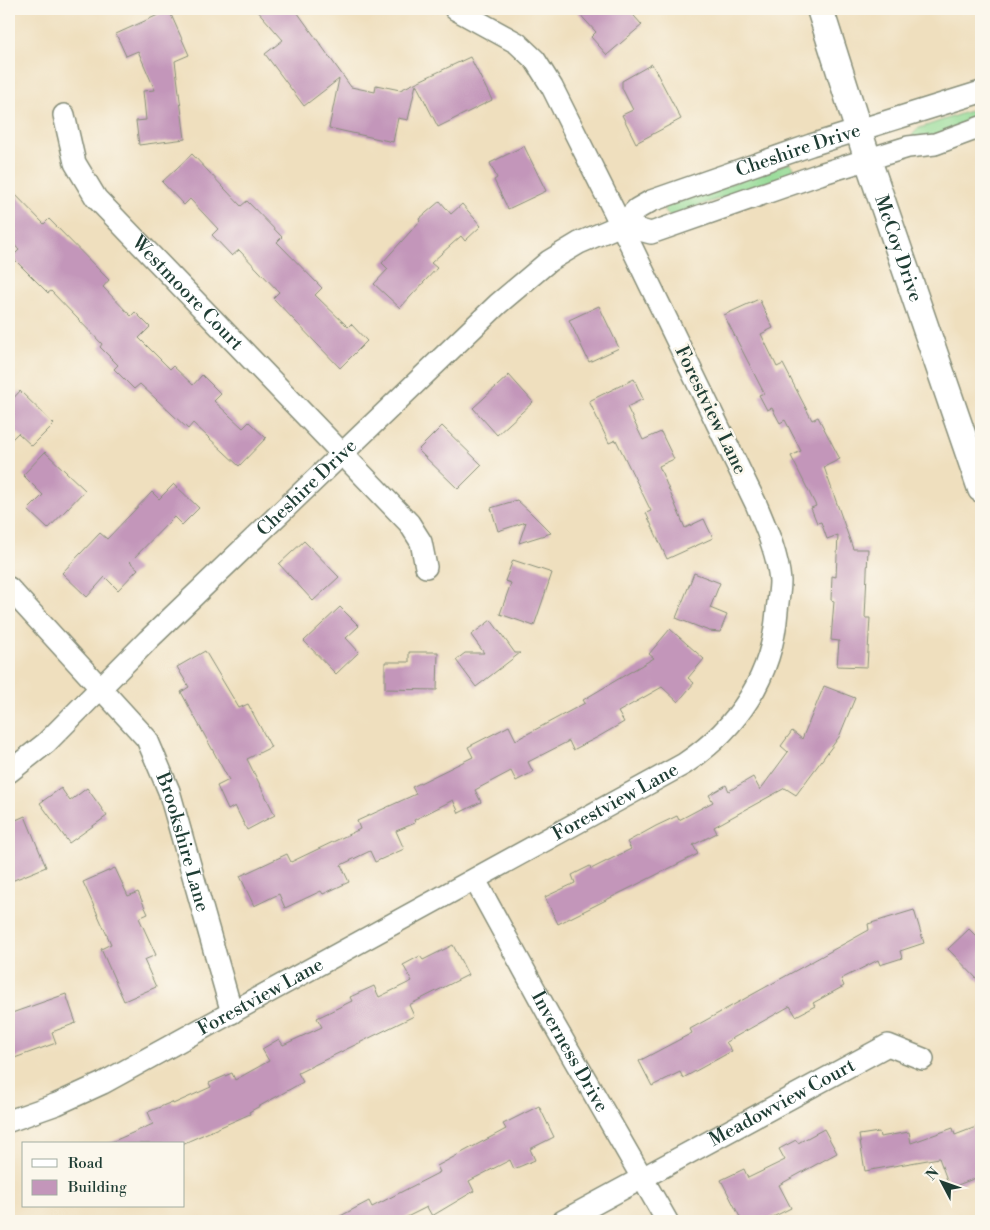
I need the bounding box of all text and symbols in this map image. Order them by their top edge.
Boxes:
street label: Cheshire Drive [733,118,863,182]
street label: McCoy Drive [869,192,928,305]
street label: Westmoore Court [126,230,249,356]
street label: Forestview Lane [670,342,752,478]
street label: Cheshire Drive [252,434,362,541]
street label: Forestview Lane [548,757,683,846]
street label: Brookshire Lane [150,768,215,915]
street label: Forestview Lane [193,952,328,1041]
street label: Inverness Drive [526,987,614,1116]
street label: Meadowview Court [705,1053,859,1152]
legend [22,1142,185,1208]
text: Road [68,1154,103,1173]
north arrow [918,1158,968,1208]
text: N [923,1164,943,1184]
text: Building [67,1178,127,1197]

